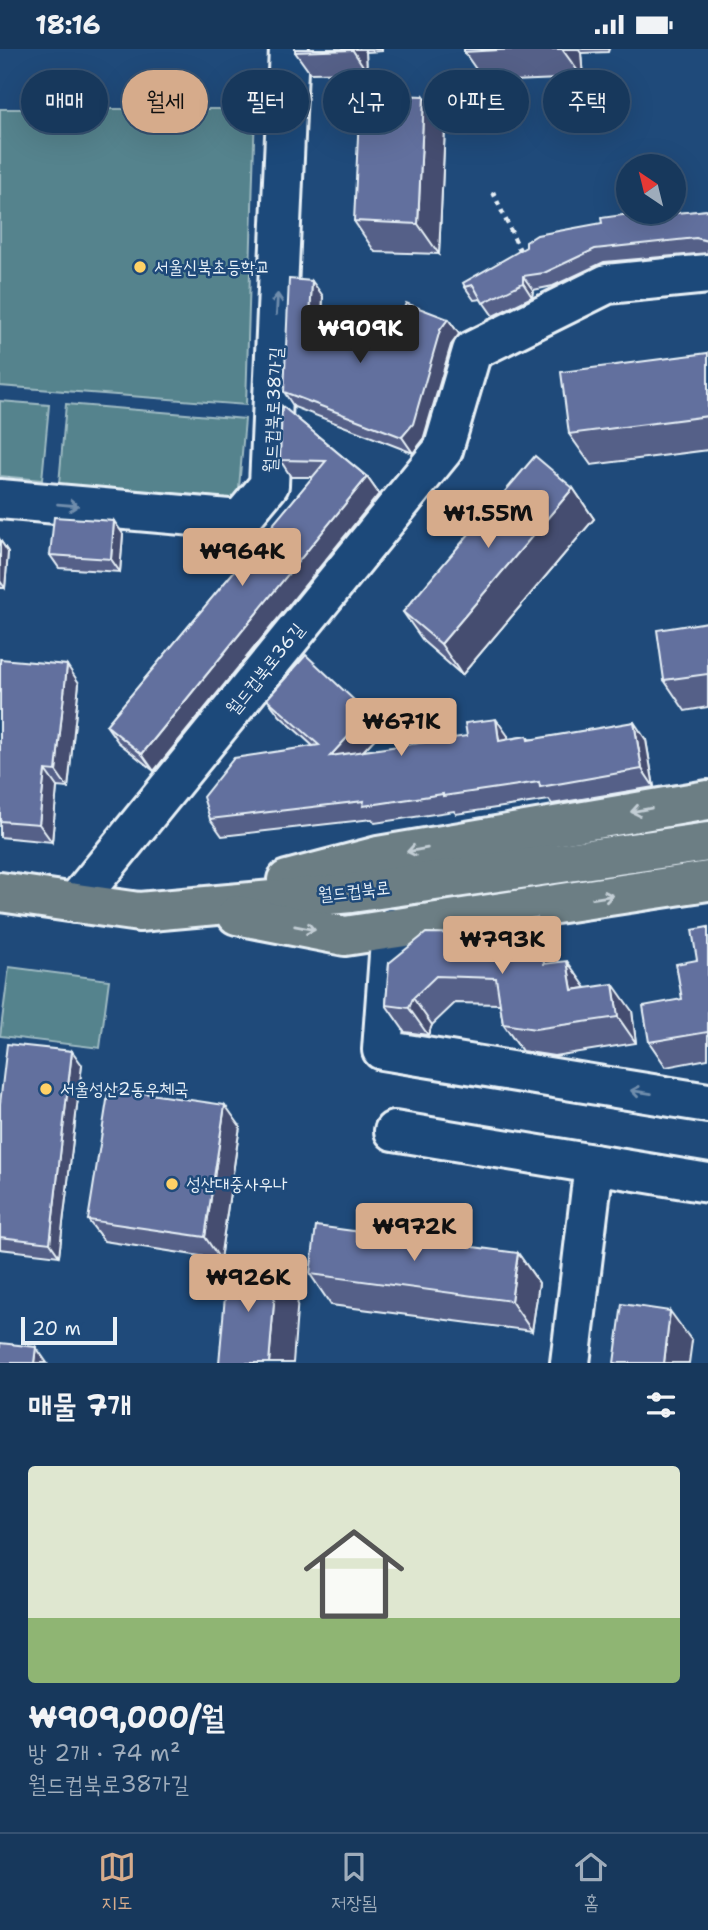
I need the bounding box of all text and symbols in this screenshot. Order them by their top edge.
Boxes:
text: 18:16 [35,7,101,42]
chip: 매매 [21,70,108,133]
chip: 월세 [122,70,208,133]
chip: 필터 [222,70,309,133]
chip: 신규 [323,70,410,133]
chip: 아파트 [424,70,529,133]
chip: 주택 [543,70,630,133]
north arrow [616,154,686,224]
map controls [616,154,686,224]
place label: 서울신북초등학교 [154,255,270,279]
marker: 서울신북초등학교 [132,259,148,275]
one-way arrow [271,293,284,316]
pin: ₩909K [311,305,409,365]
text: ₩909K [317,313,403,343]
street label: 월드컵북로38가길 [258,346,288,474]
pin: ₩1.55M [431,491,545,550]
text: ₩1.55M [443,498,533,528]
one-way arrow [56,499,79,512]
pin: ₩964K [193,529,291,588]
text: ₩964K [199,536,285,566]
street label: 월드컵북로36길 [221,618,310,720]
pin: ₩671K [352,699,450,758]
text: ₩671K [362,706,440,736]
one-way arrow [630,804,653,817]
one-way arrow [406,844,428,857]
street label: 월드컵북로 [317,875,391,907]
one-way arrow [591,890,614,903]
pin: ₩793K [453,916,551,976]
one-way arrow [293,922,316,935]
text: ₩793K [459,924,545,954]
place label: 서울성산2동우체국 [60,1077,188,1101]
marker: 서울성산2동우체국 [38,1081,54,1097]
one-way arrow [630,1085,653,1098]
place label: 성산대중사우나 [186,1172,288,1196]
marker: 성산대중사우나 [164,1176,180,1192]
pin: ₩972K [365,1203,463,1263]
text: ₩972K [372,1211,456,1241]
pin: ₩926K [199,1255,297,1314]
text: ₩926K [205,1262,291,1292]
scale bar [21,1314,117,1346]
text: 20 m [32,1316,81,1341]
text: 매물 7개 [28,1385,132,1426]
icon: filters [642,1386,680,1424]
icon: home [291,1511,417,1637]
text: ₩909,000/월 [28,1697,225,1738]
text: 방 2개 · 74 m² [28,1738,181,1768]
text: 월드컵북로38가길 [28,1769,189,1799]
tab: 지도 [98,1848,136,1916]
tab: 저장됨 [331,1848,377,1916]
tab: 홈 [572,1848,610,1916]

